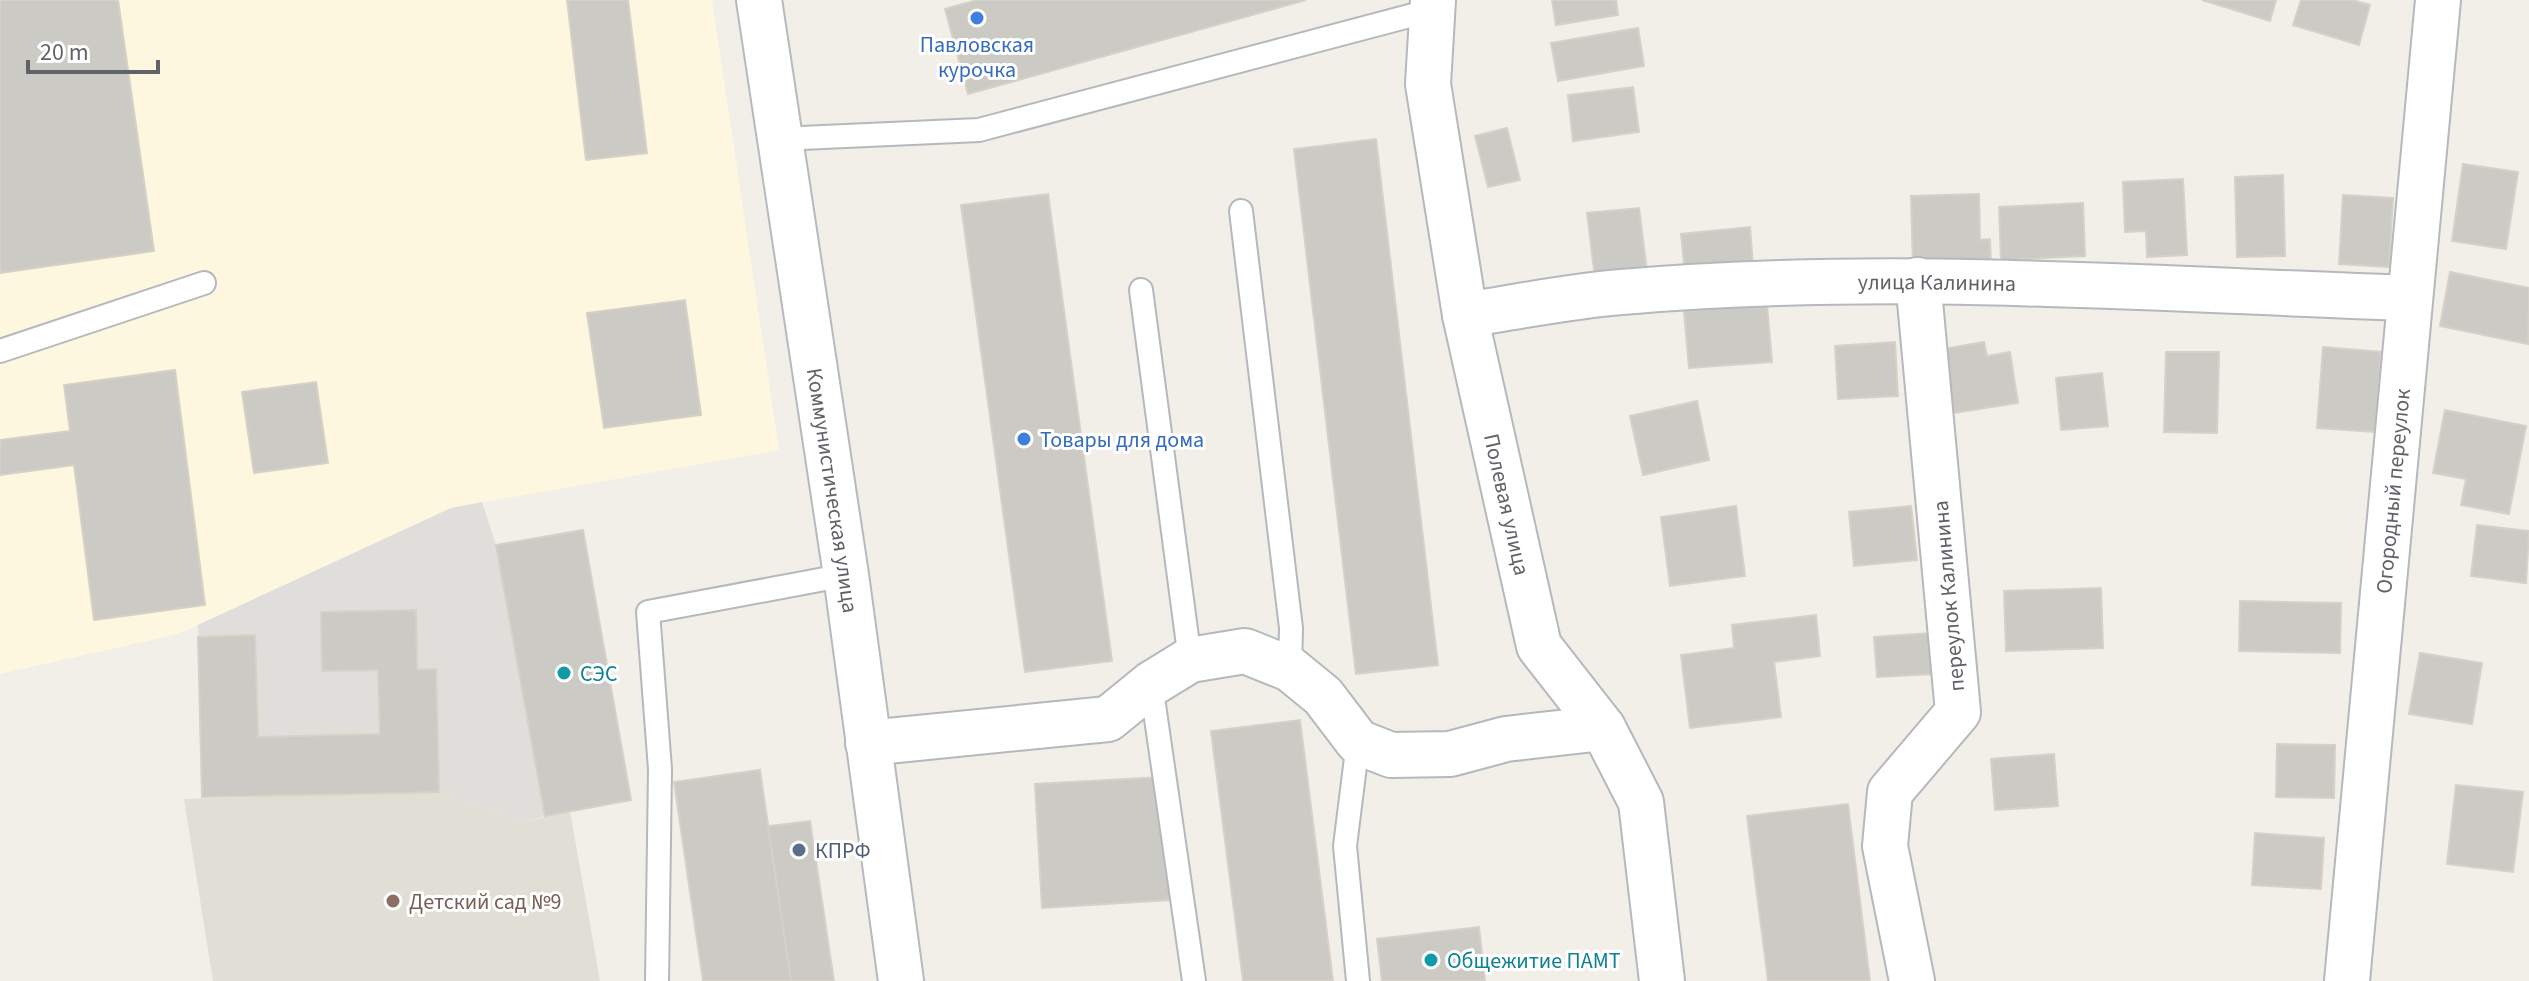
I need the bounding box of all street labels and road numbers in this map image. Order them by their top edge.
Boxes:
street label: улица Калинина [1858,266,2017,300]
street label: Коммунистическая улица [798,366,866,615]
street label: Огородный переулок [2368,387,2419,595]
street label: Полевая улица [1475,430,1538,578]
street label: переулок Калинина [1925,499,1973,693]

